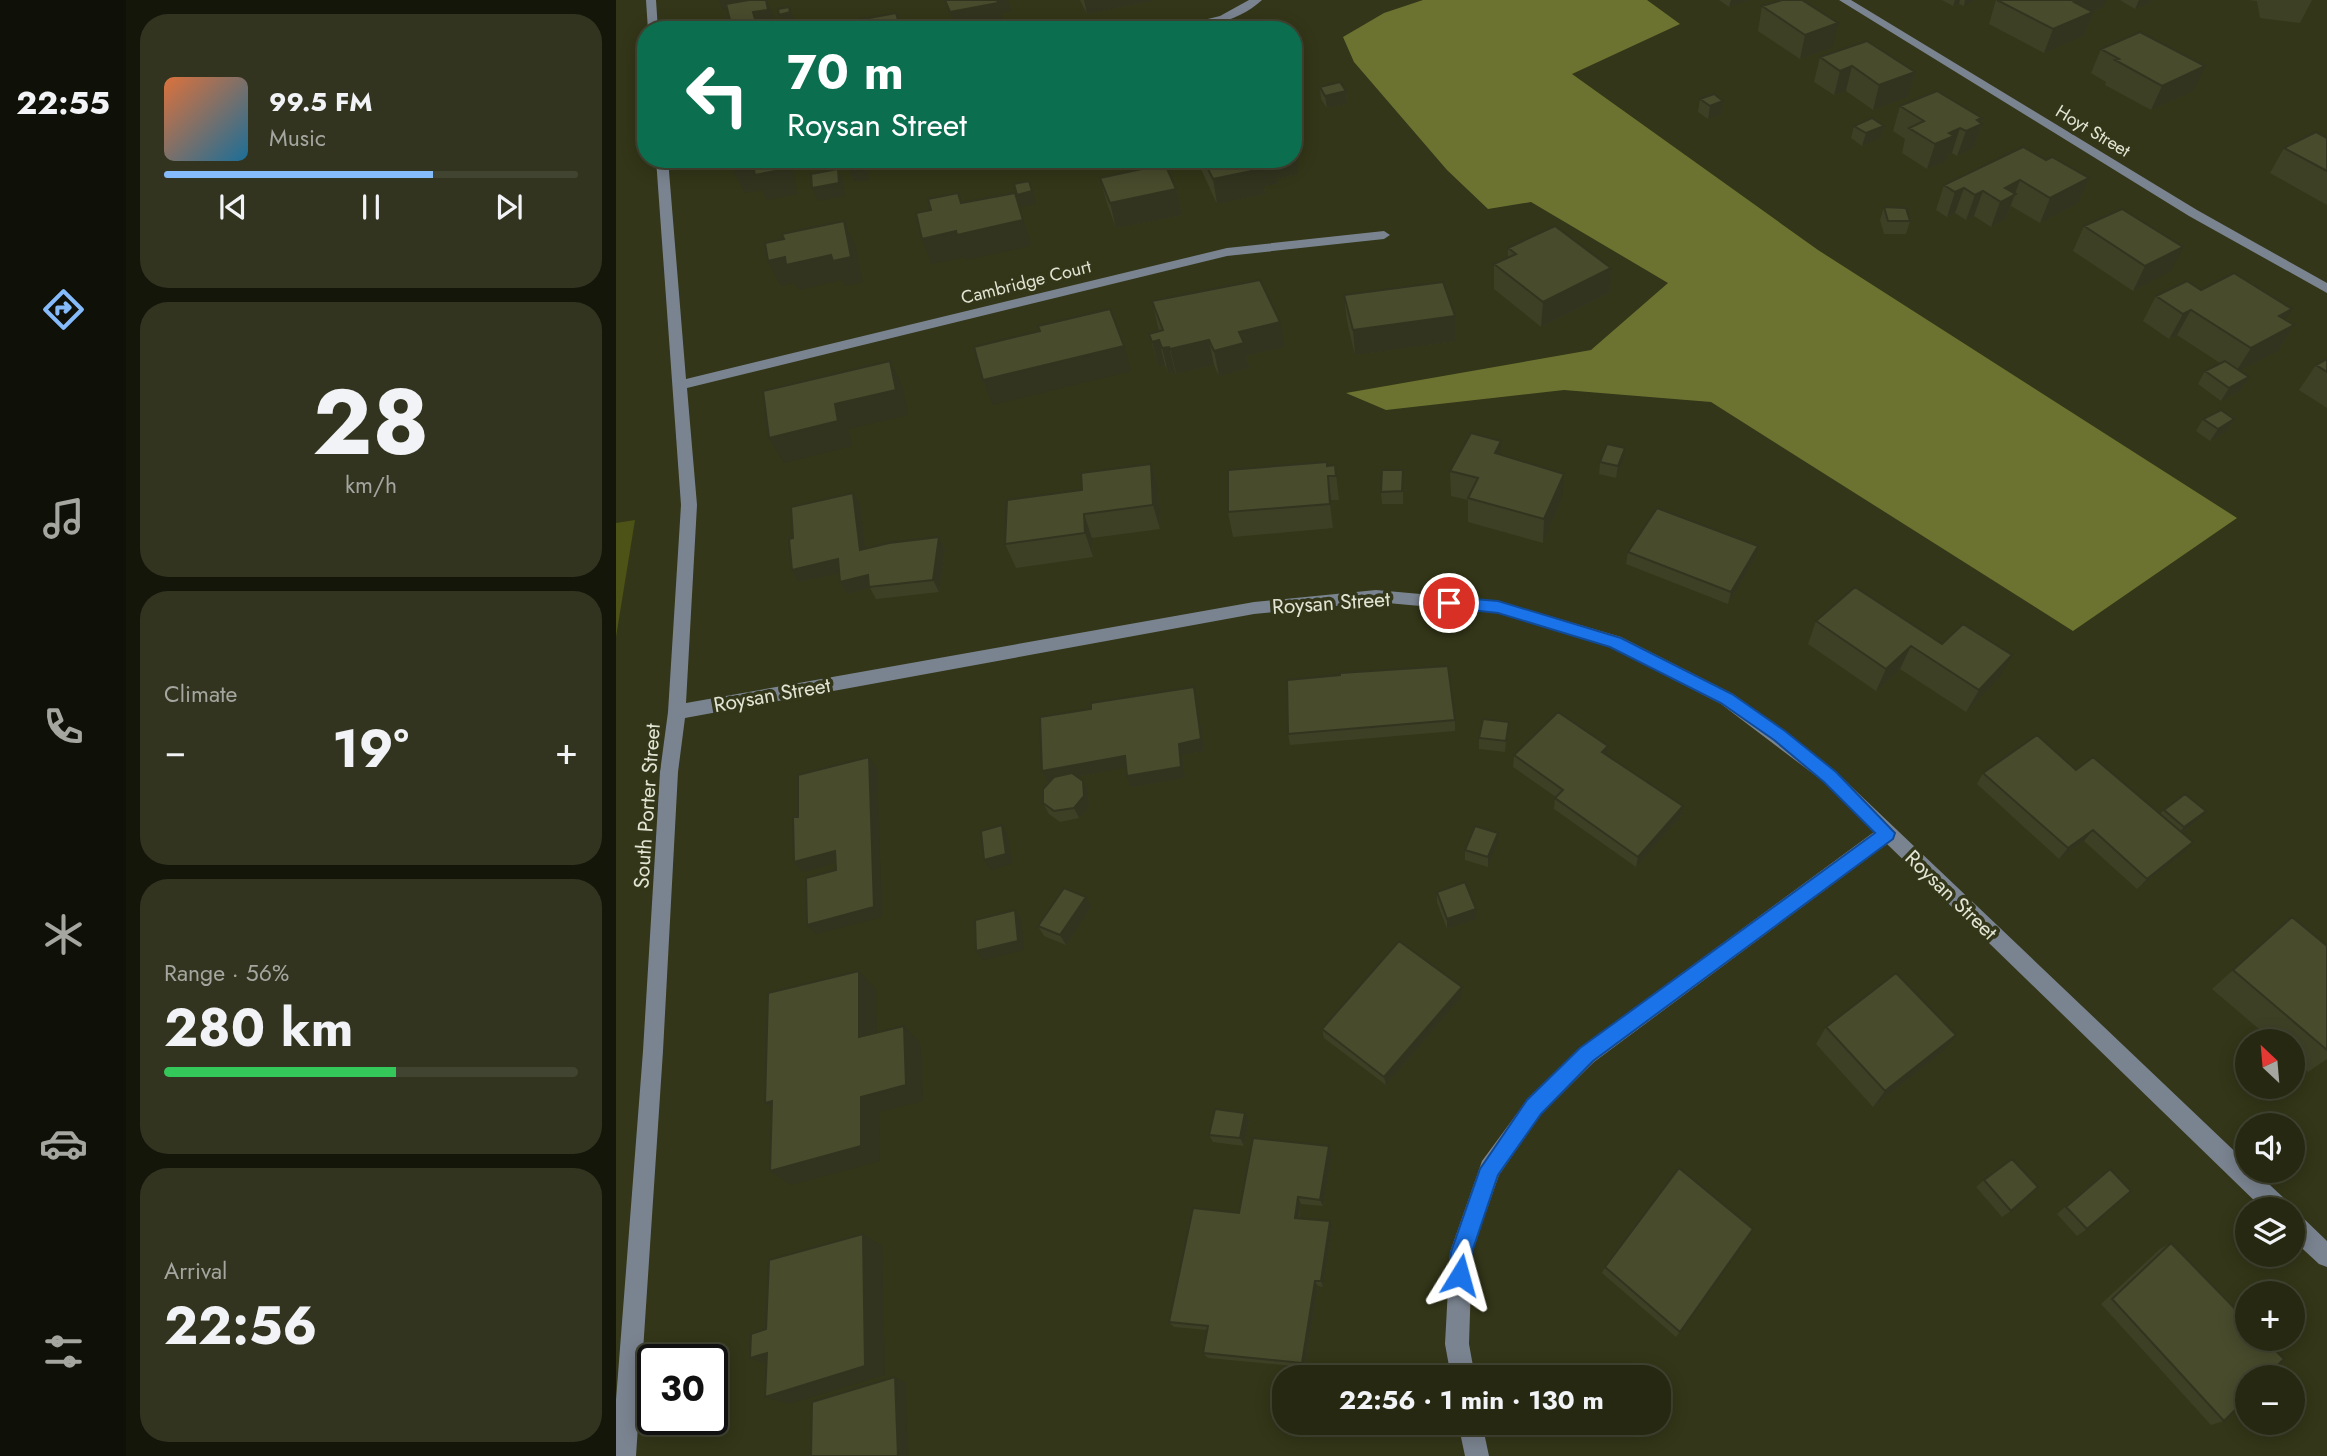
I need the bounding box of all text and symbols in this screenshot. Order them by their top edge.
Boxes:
text: 70 m [787,37,904,107]
icon: left [672,49,763,140]
text: 22:55 [16,80,110,126]
text: 99.5 FM [269,83,372,121]
street label: Hoyt Street [2051,98,2136,164]
text: Roysan Street [787,102,967,148]
text: Music [269,121,326,155]
icon: previous [214,188,252,226]
icon: pause [352,188,390,226]
icon: next [490,188,528,226]
street label: Cambridge Court [958,253,1095,311]
icon: directions [39,285,88,334]
text: 28 [313,357,429,488]
text: km/h [345,468,397,502]
icon: music [39,494,88,543]
pin [1419,573,1479,633]
street label: Roysan Street [1271,584,1391,622]
icon: arrive [1430,584,1468,622]
street label: Roysan Street [711,670,833,720]
text: Climate [164,677,237,711]
icon: phone [39,702,88,751]
text: 19° [332,711,409,787]
street label: South Porter Street [626,722,668,890]
text: − [164,723,186,778]
text: + [555,723,578,778]
street label: Roysan Street [1898,843,2004,947]
icon: climate [39,910,88,959]
text: Range · 56% [164,956,289,990]
text: 280 km [164,990,353,1066]
north arrow [2235,1029,2305,1099]
map controls [2235,1029,2305,1435]
button: sound [2235,1113,2305,1183]
icon: car [39,1119,88,1168]
button: layers [2235,1197,2305,1267]
position arrow [1423,1238,1497,1312]
text: Arrival [164,1254,227,1288]
button: + [2235,1281,2305,1351]
text: 22:56 [164,1288,317,1364]
icon: filters [39,1327,88,1376]
speed limit sign: 30 [637,1344,728,1435]
button: − [2235,1365,2305,1435]
text: 22:56 · 1 min · 130 m [1339,1381,1604,1419]

